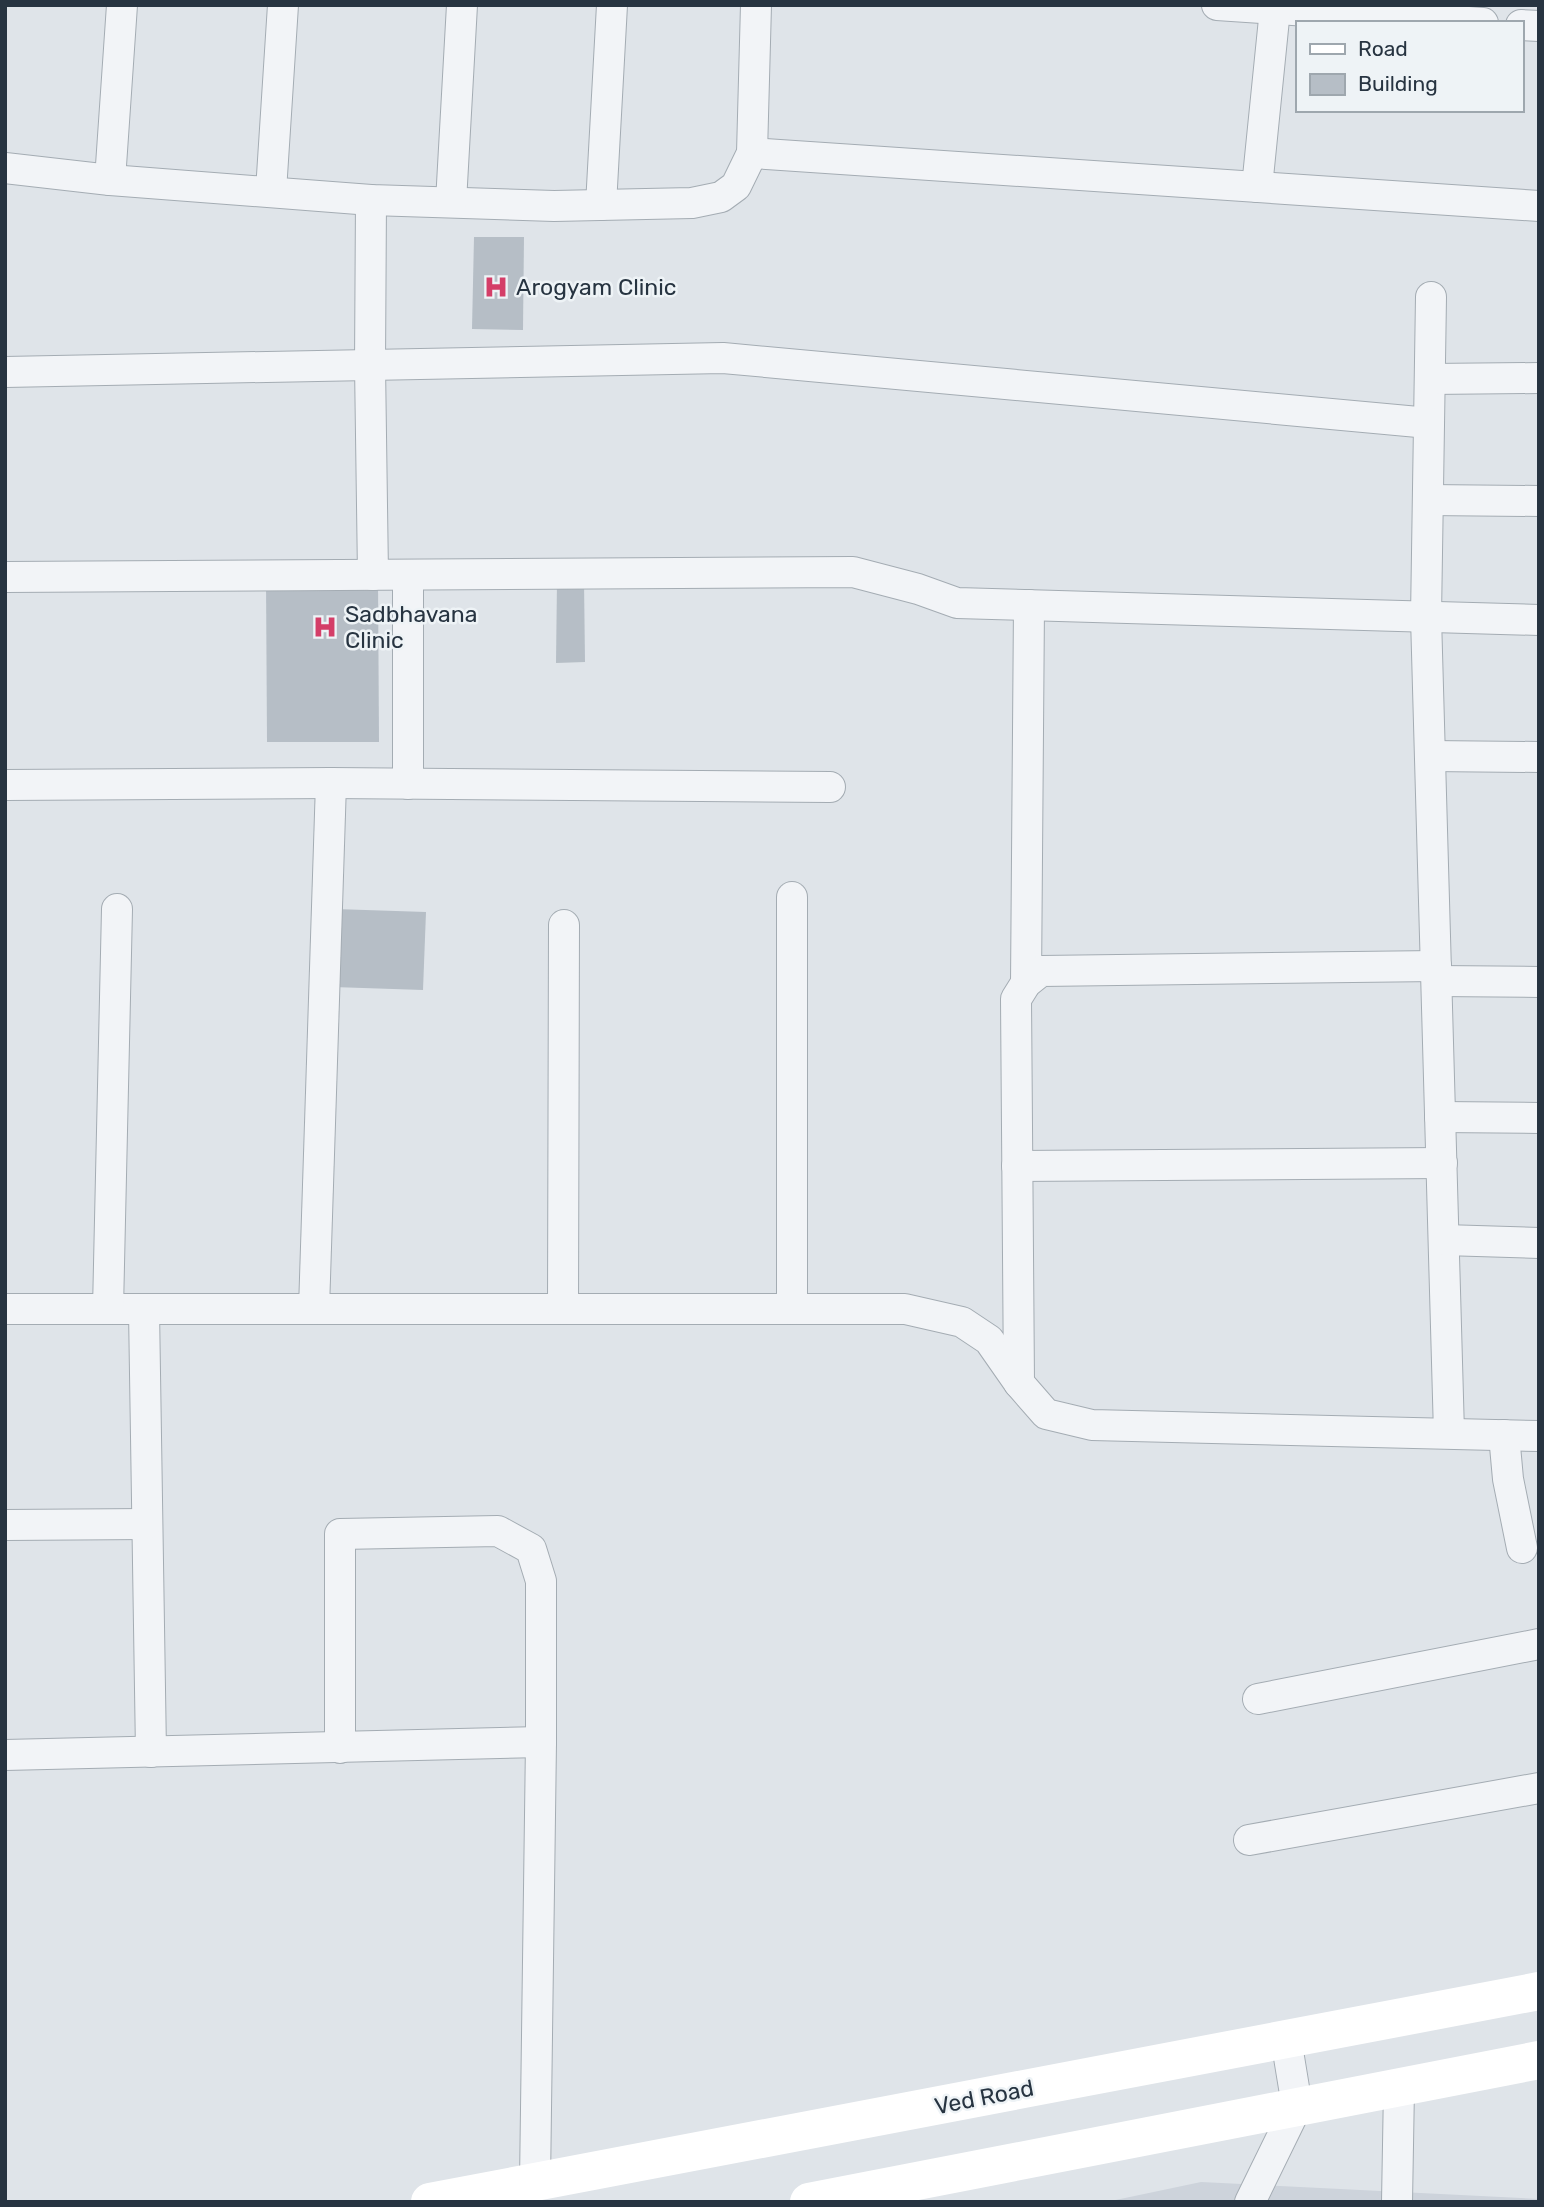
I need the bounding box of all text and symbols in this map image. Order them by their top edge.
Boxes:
legend [1296,21,1523,112]
text: Road [1358,36,1408,61]
text: Building [1358,71,1438,96]
hospital icon: Arogyam Clinic [482,273,510,301]
place label: Arogyam Clinic [516,273,677,301]
place label: Sadbhavana Clinic [345,600,477,654]
hospital icon: Sadbhavana Clinic [311,613,339,641]
street label: Ved Road [932,2074,1036,2120]

